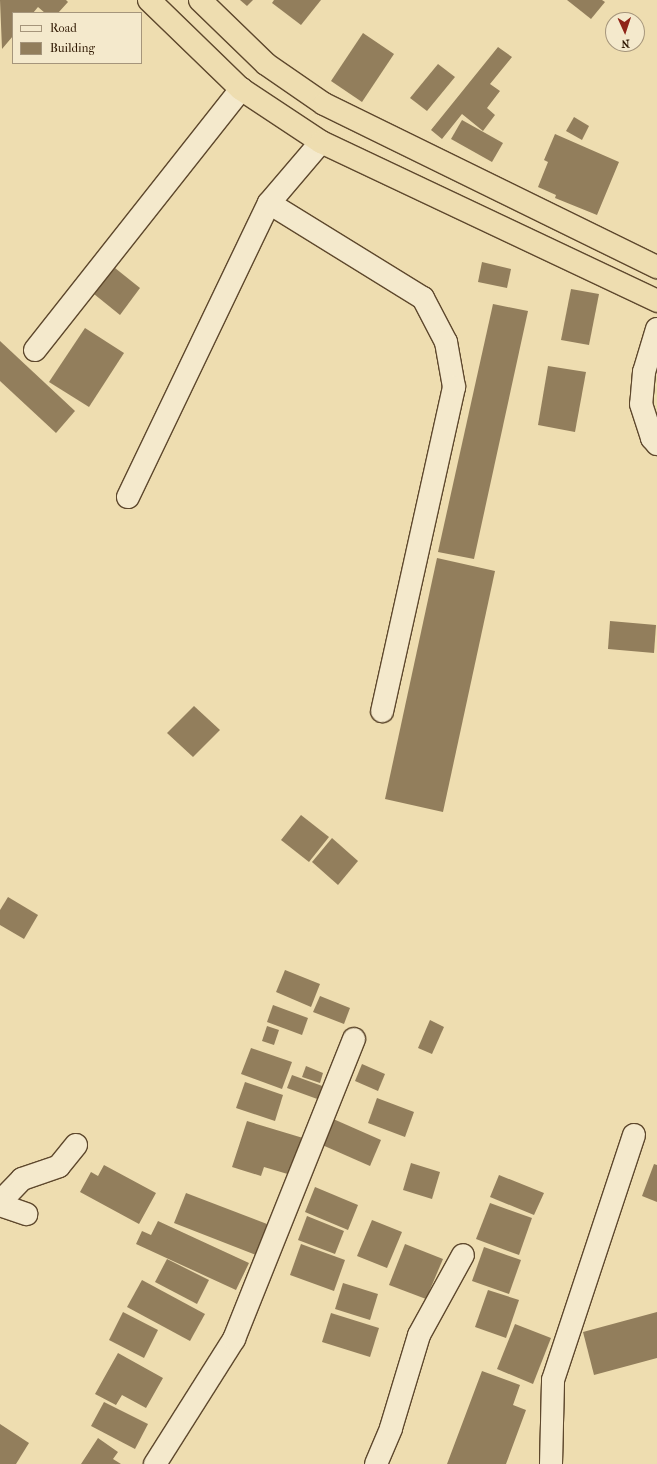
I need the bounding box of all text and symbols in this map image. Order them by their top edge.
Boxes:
legend [12,12,142,64]
north arrow [605,12,645,52]
text: Road [50,21,77,35]
text: N [621,37,630,50]
text: Building [50,41,95,55]

